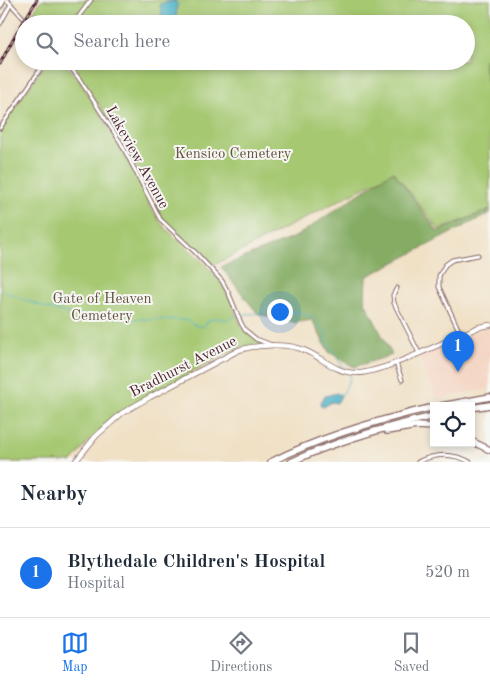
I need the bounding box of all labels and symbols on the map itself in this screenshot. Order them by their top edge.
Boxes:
street label: Lakeview Avenue [102,104,171,212]
park label: Kensico Cemetery [174,147,292,162]
park label: Gate of Heaven Cemetery [52,292,152,324]
your location [267,299,293,325]
pin: 1 [442,331,474,372]
street label: Bradhurst Avenue [128,334,240,401]

